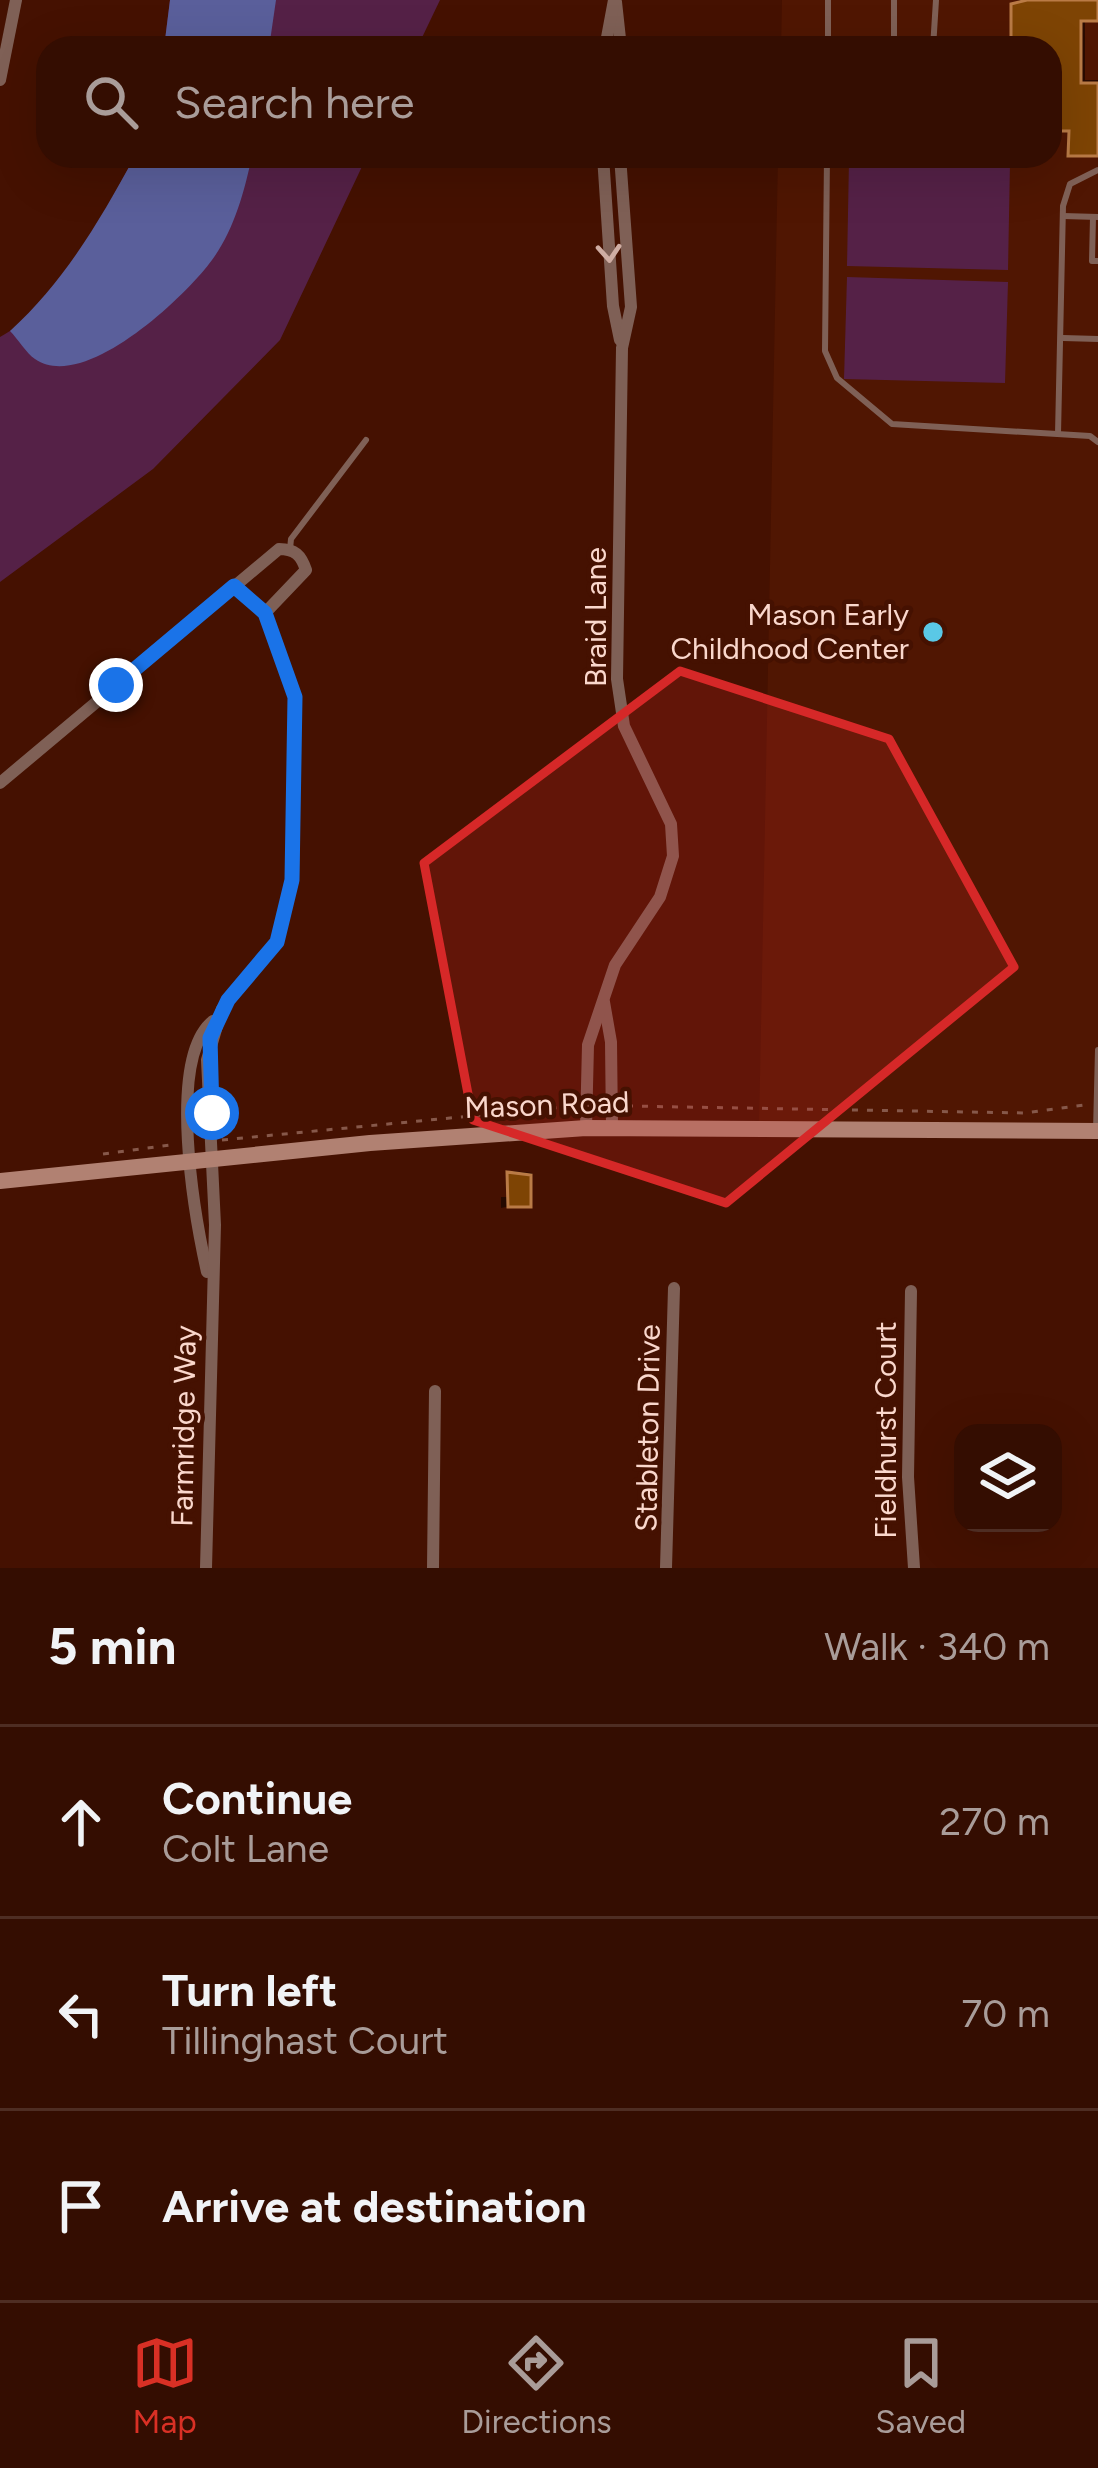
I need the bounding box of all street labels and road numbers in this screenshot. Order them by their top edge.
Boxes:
street label: Braid Lane [577,547,614,687]
street label: Mason Road [464,1083,630,1126]
street label: Fieldhurst Court [867,1321,904,1539]
street label: Stableton Drive [627,1324,668,1532]
street label: Farmridge Way [163,1325,204,1527]

